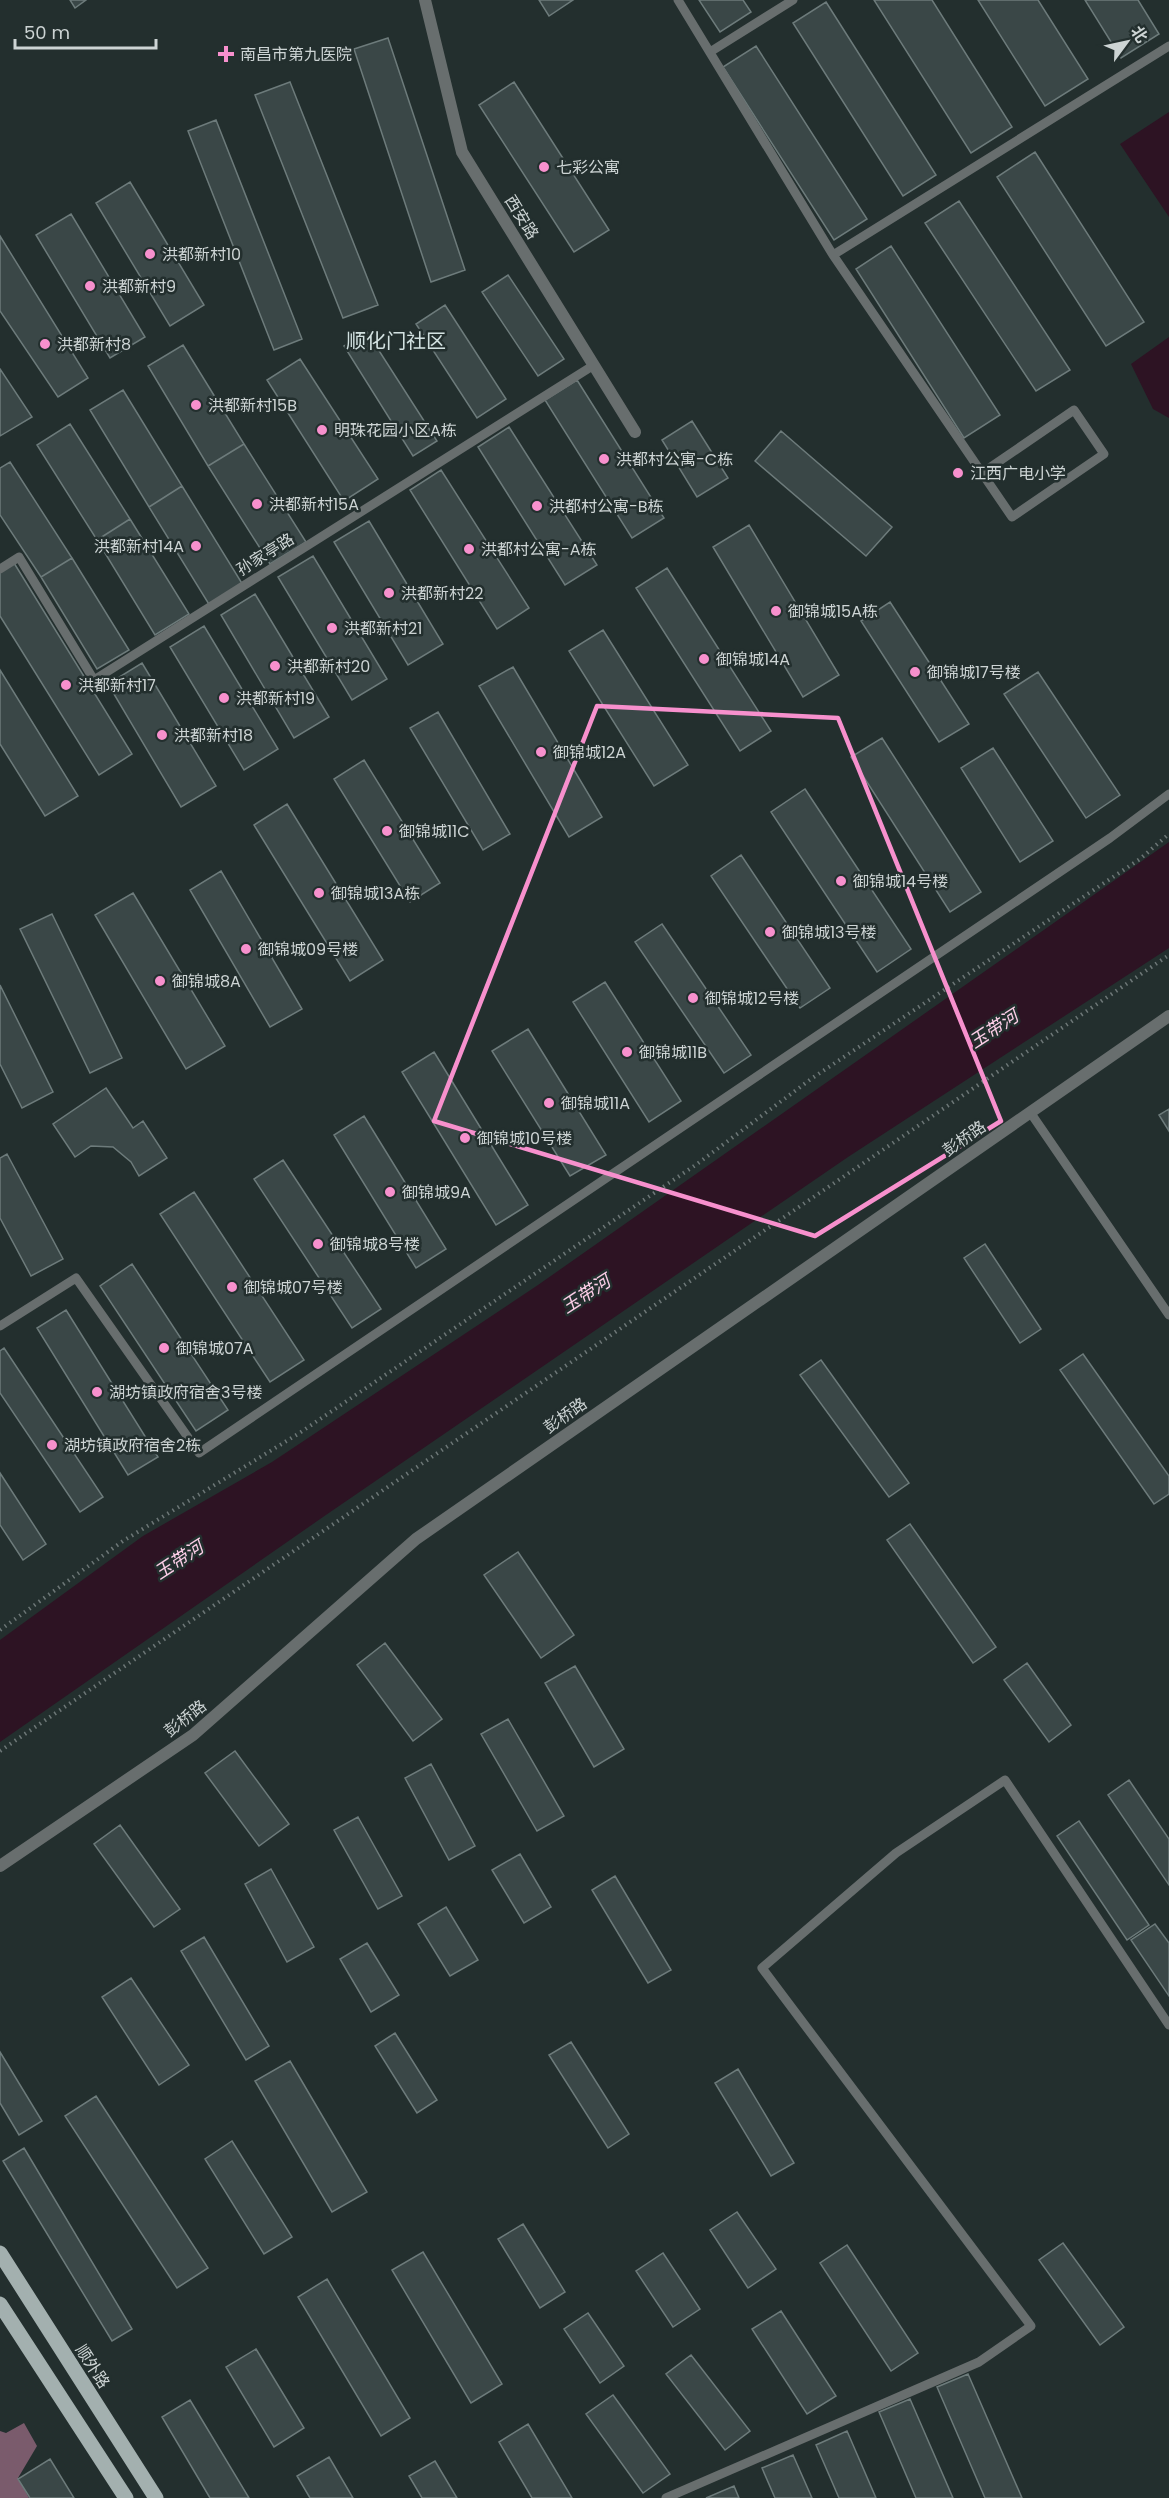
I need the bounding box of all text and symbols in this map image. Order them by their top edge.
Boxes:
scale bar [15,12,156,50]
north arrow [1097,12,1157,72]
text: 50 m [24,20,70,45]
text: 北 [1125,21,1153,47]
place label: 南昌市第九医院 [240,43,352,66]
marker: 南昌市第九医院 [217,45,235,63]
place label: 七彩公寓 [556,156,620,179]
marker: 七彩公寓 [537,160,551,174]
street label: 西安路 [499,191,544,244]
place label: 洪都新村10 [162,243,241,266]
marker: 洪都新村10 [143,247,157,261]
place label: 洪都新村9 [102,275,176,298]
marker: 洪都新村9 [83,279,97,293]
district label: 顺化门社区 [346,327,446,355]
place label: 洪都新村8 [57,333,131,356]
marker: 洪都新村8 [38,337,52,351]
place label: 洪都新村15B [208,394,297,417]
marker: 洪都新村15B [189,398,203,412]
place label: 明珠花园小区A栋 [334,419,457,442]
marker: 明珠花园小区A栋 [315,423,329,437]
place label: 洪都村公寓-C栋 [616,448,733,471]
marker: 洪都村公寓-C栋 [597,452,611,466]
place label: 江西广电小学 [970,462,1066,485]
marker: 江西广电小学 [951,466,965,480]
place label: 洪都新村15A [269,493,359,516]
place label: 洪都村公寓-B栋 [549,495,664,518]
marker: 洪都新村15A [250,497,264,511]
marker: 洪都村公寓-B栋 [530,499,544,513]
street label: 孙家亭路 [232,528,299,581]
place label: 洪都新村14A [94,535,184,558]
place label: 洪都村公寓-A栋 [481,538,597,561]
marker: 洪都新村14A [189,539,203,553]
marker: 洪都村公寓-A栋 [462,542,476,556]
place label: 洪都新村22 [401,582,483,605]
marker: 洪都新村22 [382,586,396,600]
place label: 御锦城15A栋 [788,600,878,623]
marker: 御锦城15A栋 [769,604,783,618]
place label: 洪都新村21 [344,617,422,640]
marker: 洪都新村21 [325,621,339,635]
place label: 御锦城14A [716,648,790,671]
marker: 御锦城14A [697,652,711,666]
place label: 洪都新村20 [287,655,370,678]
marker: 洪都新村20 [268,659,282,673]
place label: 御锦城17号楼 [927,661,1021,684]
marker: 御锦城17号楼 [908,665,922,679]
place label: 洪都新村17 [78,674,156,697]
marker: 洪都新村17 [59,678,73,692]
place label: 洪都新村19 [236,687,315,710]
marker: 洪都新村19 [217,691,231,705]
place label: 洪都新村18 [174,724,253,747]
marker: 洪都新村18 [155,728,169,742]
place label: 御锦城12A [553,741,626,764]
marker: 御锦城12A [534,745,548,759]
place label: 御锦城11C [399,820,470,843]
marker: 御锦城11C [380,824,394,838]
place label: 御锦城14号楼 [853,870,948,893]
marker: 御锦城14号楼 [834,874,848,888]
place label: 御锦城13A栋 [331,882,420,905]
marker: 御锦城13A栋 [312,886,326,900]
place label: 御锦城13号楼 [782,921,877,944]
marker: 御锦城13号楼 [763,925,777,939]
place label: 御锦城09号楼 [258,938,358,961]
marker: 御锦城09号楼 [239,942,253,956]
place label: 御锦城8A [172,970,241,993]
marker: 御锦城8A [153,974,167,988]
place label: 御锦城12号楼 [705,987,799,1010]
marker: 御锦城12号楼 [686,991,700,1005]
water label: 玉带河 [964,1002,1026,1054]
place label: 御锦城11B [639,1041,707,1064]
marker: 御锦城11B [620,1045,634,1059]
place label: 御锦城11A [561,1092,630,1115]
marker: 御锦城11A [542,1096,556,1110]
street label: 彭桥路 [938,1115,991,1162]
place label: 御锦城10号楼 [477,1127,572,1150]
marker: 御锦城10号楼 [458,1131,472,1145]
place label: 御锦城9A [402,1181,471,1204]
marker: 御锦城9A [383,1185,397,1199]
place label: 御锦城8号楼 [330,1233,420,1256]
marker: 御锦城8号楼 [311,1237,325,1251]
water label: 玉带河 [556,1267,618,1319]
place label: 御锦城07号楼 [244,1276,343,1299]
marker: 御锦城07号楼 [225,1280,239,1294]
place label: 御锦城07A [176,1337,254,1360]
marker: 御锦城07A [157,1341,171,1355]
place label: 湖坊镇政府宿舍3号楼 [109,1381,262,1404]
marker: 湖坊镇政府宿舍3号楼 [90,1385,104,1399]
street label: 彭桥路 [539,1392,592,1439]
place label: 湖坊镇政府宿舍2栋 [64,1434,201,1457]
marker: 湖坊镇政府宿舍2栋 [45,1438,59,1452]
water label: 玉带河 [149,1533,211,1585]
street label: 彭桥路 [159,1695,211,1742]
street label: 顺外路 [70,2340,115,2393]

